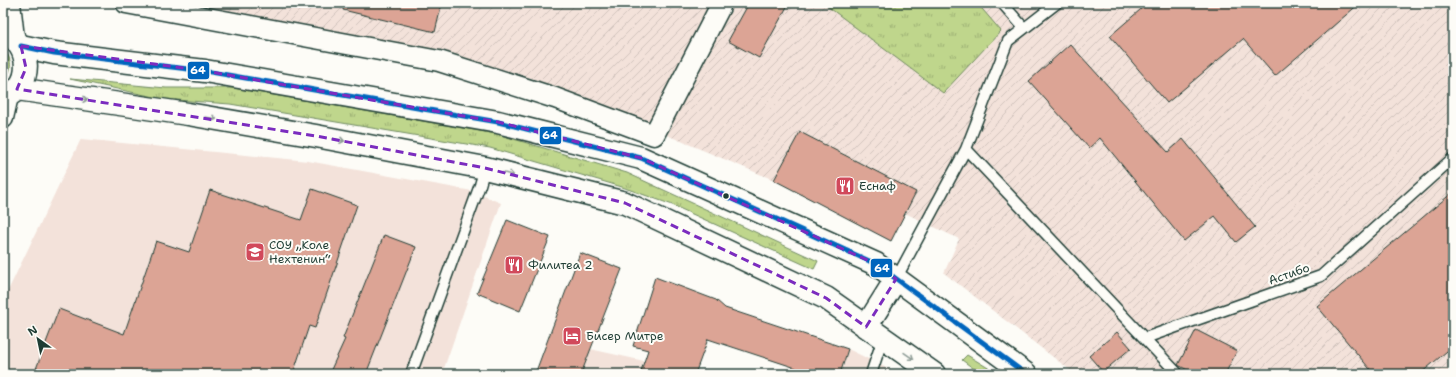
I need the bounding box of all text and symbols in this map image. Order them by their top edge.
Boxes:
line badge: 64 [187,61,210,80]
text: 64 [190,63,206,78]
one-way arrow [75,95,88,103]
one-way arrow [204,114,217,122]
line badge: 64 [539,126,562,145]
text: 64 [542,128,558,143]
one-way arrow [332,137,345,145]
one-way arrow [501,171,514,178]
restaurant icon: Еснаф [834,175,856,197]
place label: Еснаф [859,178,896,194]
unlabelled marker [721,191,731,201]
place label: СОУ „Коле Нехтенин“ [269,237,331,267]
school or university icon: СОУ „Коле Нехтенин“ [244,241,266,263]
restaurant icon: Филитеа 2 [503,254,525,276]
place label: Филитеа 2 [528,257,593,273]
line badge: 64 [870,258,893,278]
street label: Астибо [1266,259,1312,289]
text: 64 [874,261,890,276]
north arrow [18,319,58,359]
text: N [25,322,41,340]
hotel icon: Бисер Митре [561,325,583,347]
place label: Бисер Митре [586,328,664,344]
one-way arrow [903,352,914,360]

